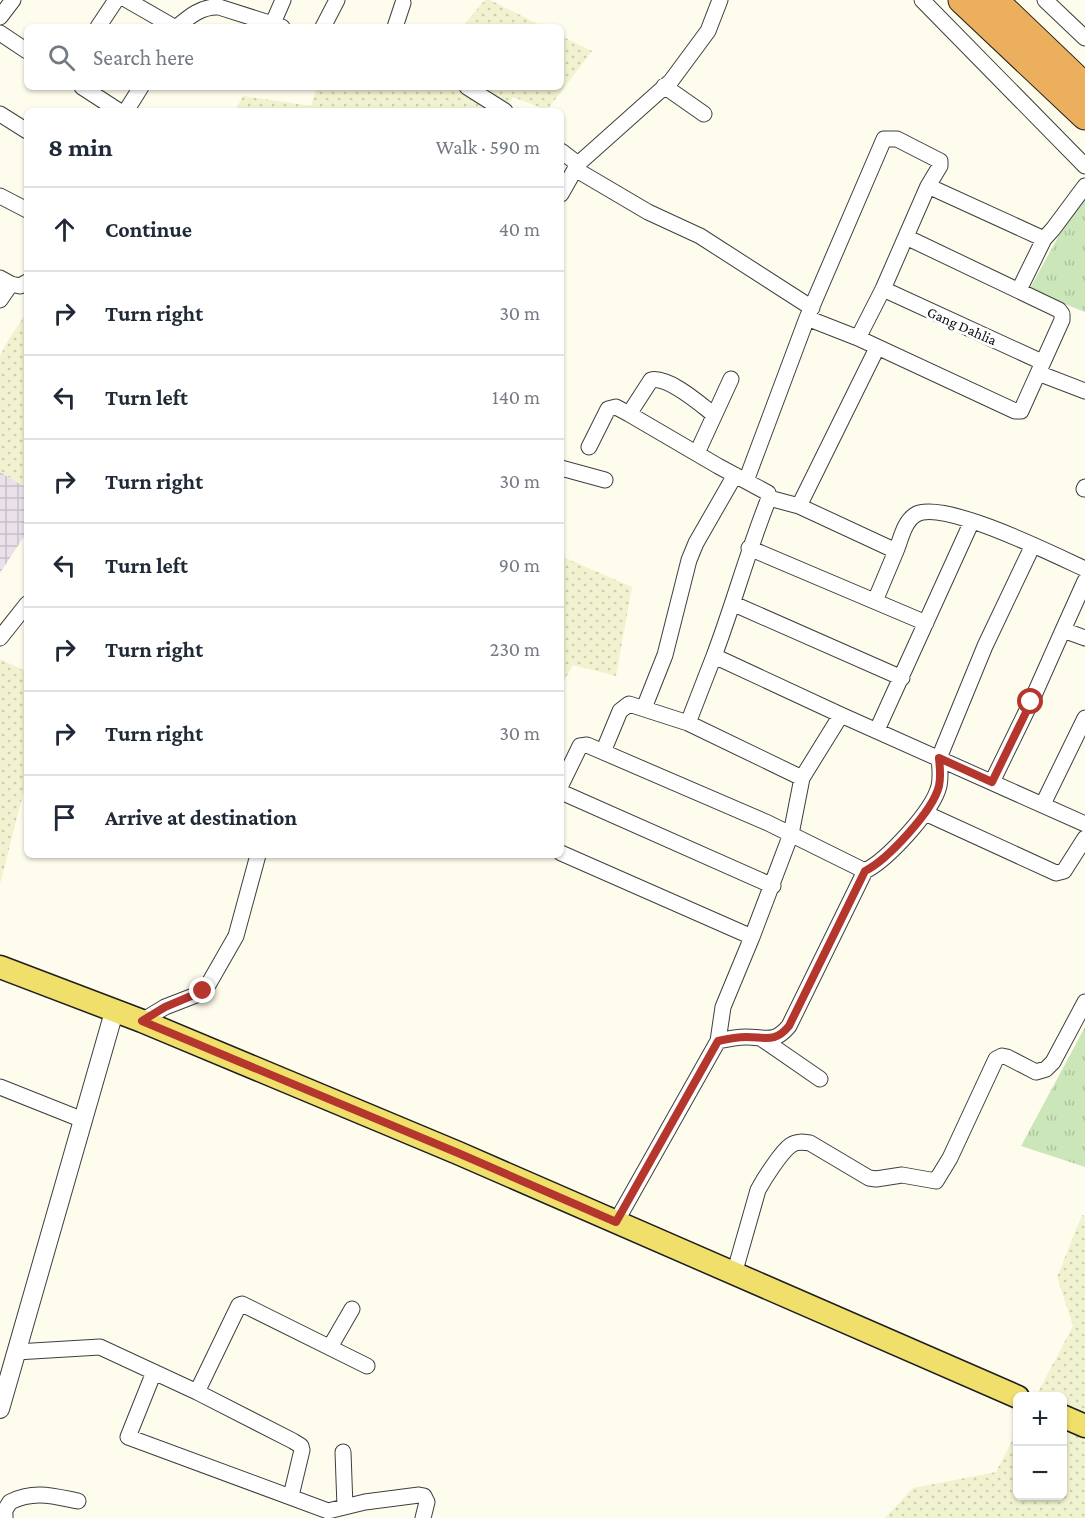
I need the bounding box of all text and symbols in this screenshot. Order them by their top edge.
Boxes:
search box [24,24,564,90]
icon: search [45,41,78,74]
text: Search here [93,45,194,70]
text: 8 min [48,133,113,162]
text: Walk · 590 m [436,136,540,158]
icon: ahead [48,213,81,246]
text: Continue [105,217,192,242]
text: 40 m [499,218,540,240]
icon: right [48,297,81,330]
text: Turn right [105,301,203,326]
text: 30 m [499,302,540,324]
street label: Gang Dahlia [924,304,999,349]
icon: left [48,381,81,414]
text: Turn left [105,385,188,410]
text: 140 m [492,386,540,408]
icon: right [48,465,81,498]
text: Turn right [105,469,203,494]
text: 30 m [499,470,540,492]
icon: left [48,549,81,582]
text: Turn left [105,553,188,578]
text: 90 m [499,554,540,576]
icon: right [48,633,81,666]
text: Turn right [105,637,203,662]
text: 230 m [490,638,540,660]
route start [1017,688,1043,714]
icon: right [48,717,81,750]
text: Turn right [105,721,203,746]
text: 30 m [499,722,540,744]
icon: arrive [48,801,81,834]
text: Arrive at destination [105,805,297,830]
route end [189,977,215,1003]
map controls [1013,1392,1067,1500]
button: + [1013,1392,1067,1446]
button: − [1013,1446,1067,1500]

